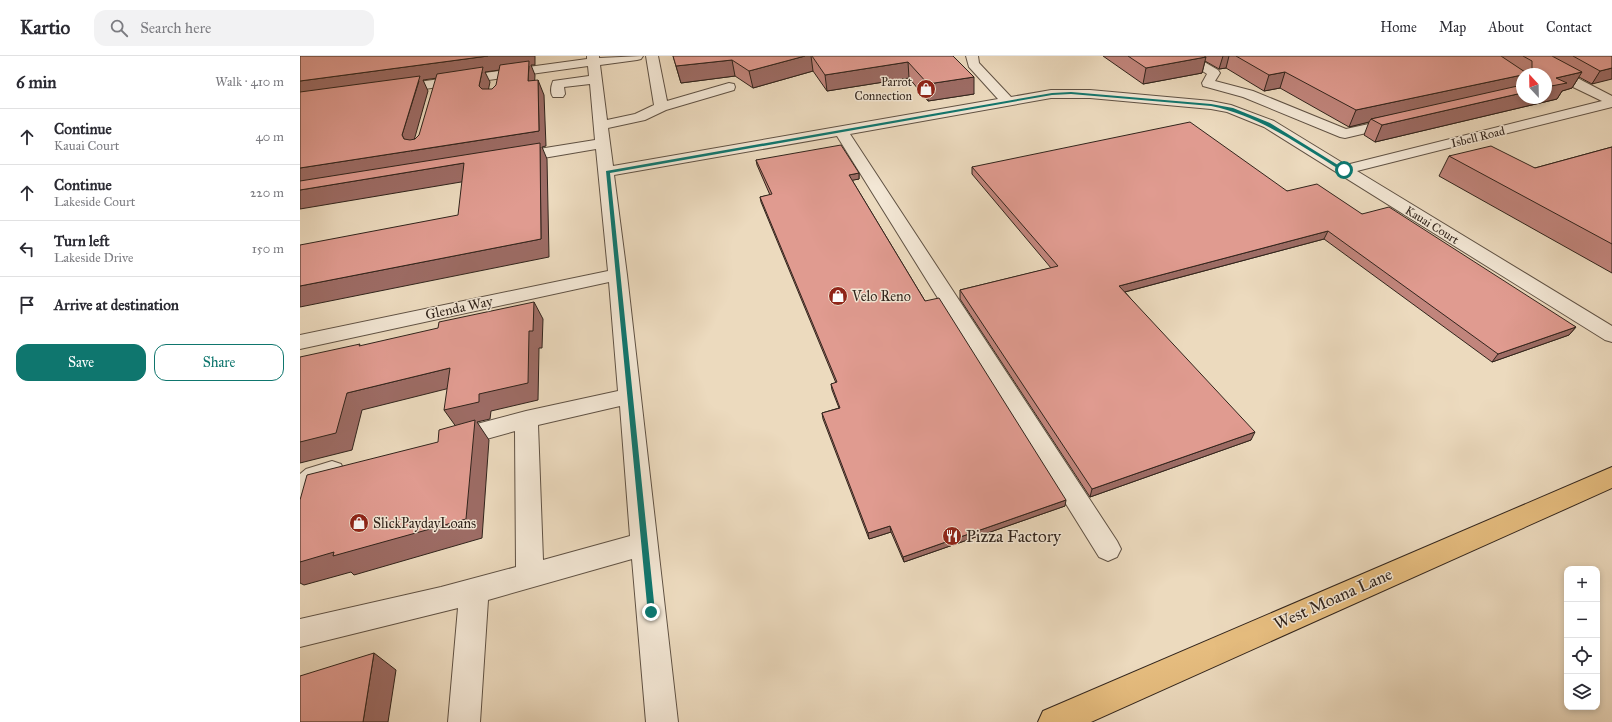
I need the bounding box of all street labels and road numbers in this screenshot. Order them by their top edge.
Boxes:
street label: Isbell Road [1450,124,1506,150]
street label: Kauai Court [1403,203,1462,247]
street label: Glenda Way [424,292,495,323]
street label: West Moana Lane [1270,563,1396,635]

